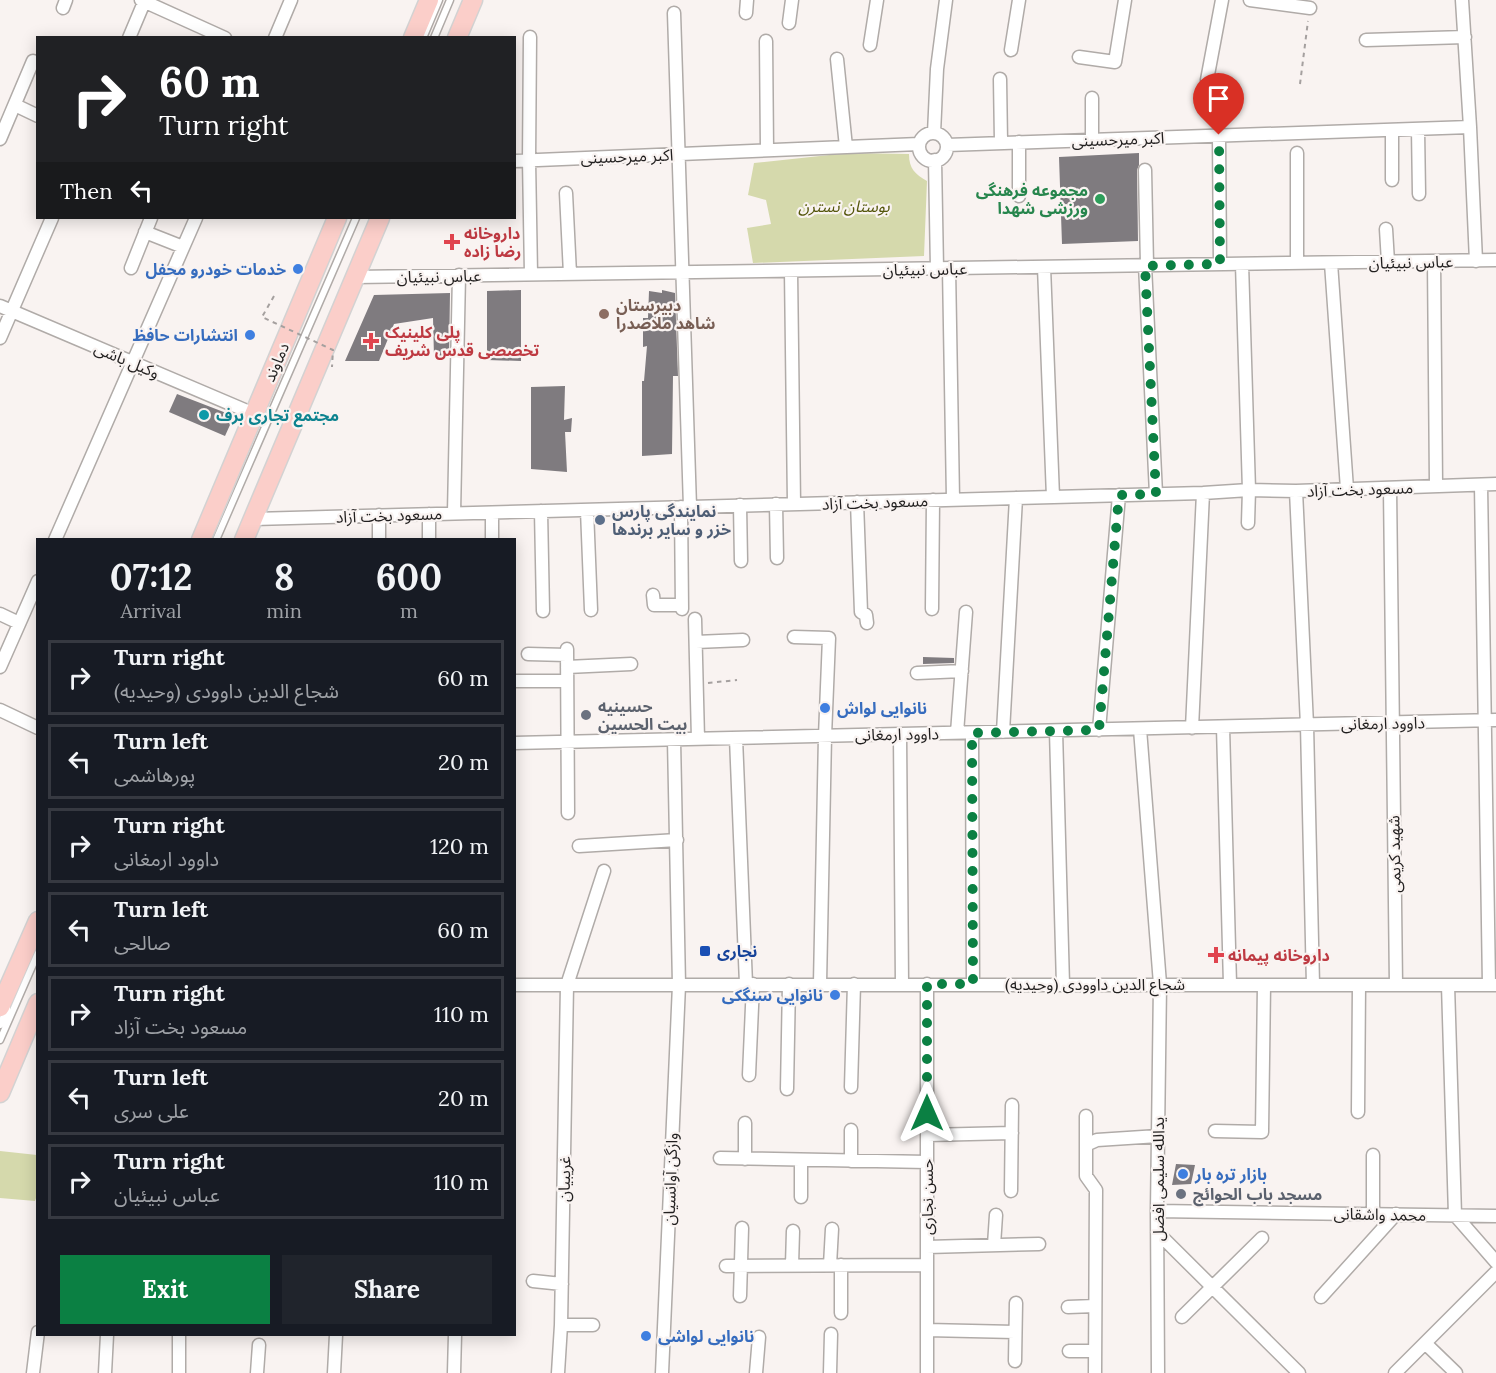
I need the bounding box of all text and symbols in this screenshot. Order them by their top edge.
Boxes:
text: 60 m [159,55,260,109]
icon: right [60,60,138,138]
pin [1193,73,1244,135]
icon: arrive [1202,82,1235,115]
text: Turn right [159,108,288,142]
street label: اکبر میرحسینی [1071,127,1165,151]
street label: اکبر میرحسینی [580,144,674,168]
icon: left [125,174,158,207]
text: Then [60,177,113,205]
place label: مجموعه فرهنگی ورزشی شهدا [976,180,1088,218]
marker: مجموعه فرهنگی ورزشی شهدا [1093,192,1107,206]
park label: بوستان نسترن [798,196,890,216]
place label: داروخانه رضا زاده [464,223,521,261]
marker: داروخانه رضا زاده [445,235,459,249]
street label: عباس نبیئیان [1369,251,1453,273]
street label: عباس نبیئیان [883,258,967,280]
place label: خدمات خودرو محفل [145,259,286,279]
marker: خدمات خودرو محفل [291,262,305,276]
street label: عباس نبیئیان [397,265,481,287]
place label: دبیرستان شاهد ملاصدرا [616,295,715,333]
marker: دبیرستان شاهد ملاصدرا [597,307,611,321]
place label: پلی کلینیک تخصصی قدس شریف [385,322,539,360]
place label: انتشارات حافظ [133,325,238,345]
marker: انتشارات حافظ [243,328,257,342]
marker: پلی کلینیک تخصصی قدس شریف [362,332,380,350]
street label: وکیل باشی [91,337,163,383]
street label: دماوند [259,339,293,385]
place label: مجتمع تجاری برف [216,405,339,428]
marker: مجتمع تجاری برف [197,408,211,422]
street label: مسعود بخت آزاد [1306,477,1414,501]
street label: مسعود بخت آزاد [821,490,929,514]
place label: نمایندگی پارس خزر و سایر برندها [612,501,731,539]
street label: مسعود بخت آزاد [335,503,443,527]
marker: نمایندگی پارس خزر و سایر برندها [593,513,607,527]
text: 07:12 [110,554,192,600]
text: 8 [274,554,294,600]
text: 600 [376,554,442,600]
text: Arrival [121,598,182,623]
text: min [266,598,302,623]
text: m [400,598,418,623]
text: Turn right [114,643,225,671]
icon: right [63,661,96,694]
text: 60 m [437,664,489,692]
text: شجاع الدین داوودی (وحیدیه) [114,678,339,703]
place label: حسینیه بیت الحسین [598,696,687,734]
place label: نانوایی لواش [837,698,927,718]
marker: نانوایی لواش [818,701,832,715]
marker: حسینیه بیت الحسین [579,708,593,722]
street label: داوود ارمغانی [1341,712,1425,734]
street label: داوود ارمغانی [855,723,939,745]
text: Turn left [114,727,208,755]
icon: left [63,745,96,778]
text: 20 m [438,748,489,776]
text: پورهاشمی [114,762,195,787]
text: Turn right [114,811,225,839]
street label: شهید کریمی [1383,815,1405,893]
icon: right [63,829,96,862]
text: 120 m [430,832,489,860]
text: داوود ارمغانی [114,846,219,871]
text: Turn left [114,895,208,923]
icon: left [63,913,96,946]
text: 60 m [437,916,489,944]
text: صالحی [114,930,171,955]
place label: نجاری [717,941,757,961]
marker: نجاری [698,944,712,958]
place label: داروخانه پیمانه [1228,945,1330,966]
marker: داروخانه پیمانه [1209,948,1223,962]
street label: شجاع الدین داوودی (وحیدیه) [1005,974,1185,997]
text: Turn right [114,979,225,1007]
place label: نانوایی سنگکی [722,985,823,1005]
marker: نانوایی سنگکی [828,988,842,1002]
icon: right [63,997,96,1030]
text: 110 m [434,1000,489,1028]
text: مسعود بخت آزاد [114,1014,247,1039]
text: Turn left [114,1063,208,1091]
icon: left [63,1081,96,1114]
position arrow [895,1081,959,1145]
text: 20 m [438,1084,489,1112]
text: علی سری [114,1098,189,1123]
street label: یدالله سلیمی افضل [1148,1117,1168,1241]
street label: وازگن آوانسیان [658,1132,682,1226]
text: Turn right [114,1147,225,1175]
street label: غریبیان [554,1156,574,1202]
street label: حسن نجاری [917,1159,937,1235]
place label: بازار تره بار [1194,1164,1267,1184]
icon: right [63,1165,96,1198]
marker: بازار تره بار [1176,1167,1190,1181]
text: 110 m [434,1168,489,1196]
text: عباس نبیئیان [114,1182,220,1207]
place label: مسجد باب الحوائج [1193,1184,1322,1207]
marker: مسجد باب الحوائج [1174,1187,1188,1201]
street label: محمد واشقانی [1333,1203,1427,1225]
button: Exit [60,1255,270,1324]
button: Share [282,1255,492,1324]
place label: نانوایی لواشی [658,1326,754,1346]
marker: نانوایی لواشی [639,1329,653,1343]

